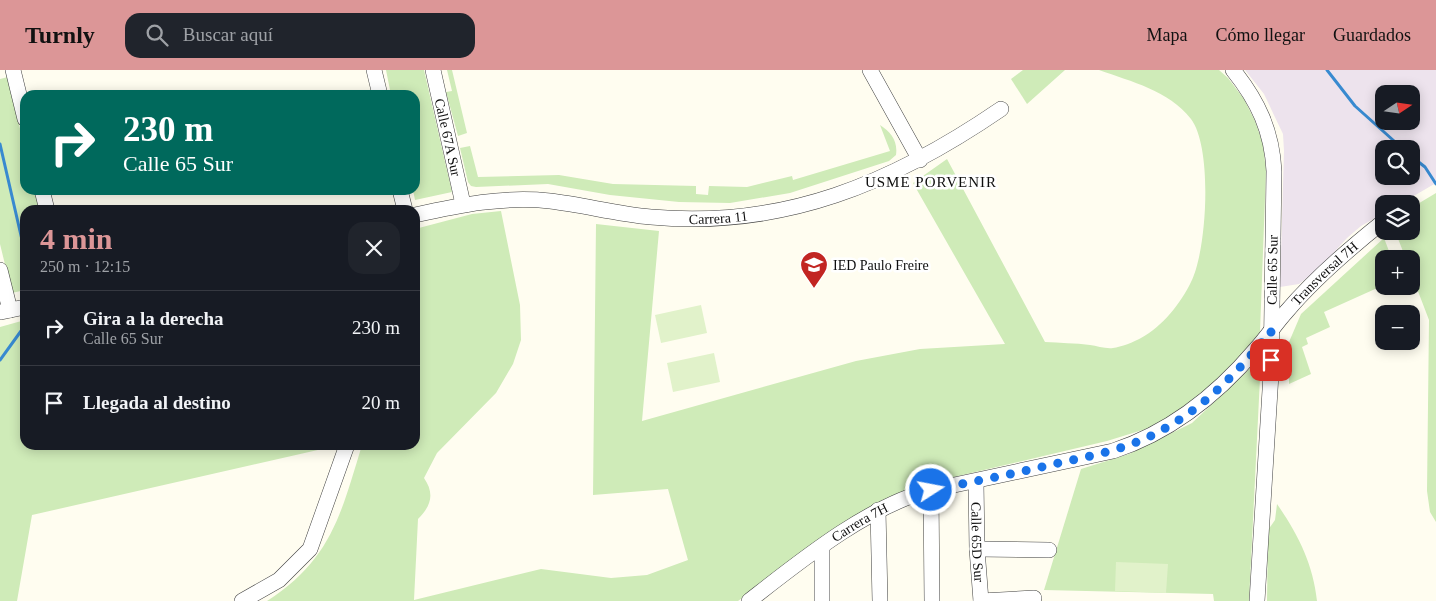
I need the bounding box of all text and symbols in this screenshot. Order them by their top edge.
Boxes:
search box [125,13,475,58]
icon: search [143,21,171,49]
text: Turnly [25,22,95,48]
text: Buscar aquí [183,24,273,45]
text: Mapa [1147,25,1188,45]
text: Cómo llegar [1216,25,1305,45]
text: Guardados [1333,25,1411,45]
north arrow [1375,85,1420,130]
map controls [1375,85,1420,350]
street label: Calle 67A Sur [432,97,464,178]
icon: right [40,110,105,175]
text: 230 m [123,110,213,149]
button: search [1375,140,1420,185]
text: Calle 65 Sur [123,151,233,176]
district label: USME PORVENIR [865,174,997,190]
button: layers [1375,195,1420,240]
street label: Carrera 11 [689,209,749,227]
text: 4 min [40,222,113,255]
button: close [348,222,400,274]
street label: Calle 65 Sur [1264,235,1281,305]
street label: Transversal 7H [1289,239,1361,309]
school or university icon: IED Paulo Freire [799,250,829,289]
button: + [1375,250,1420,295]
text: 250 m · 12:15 [40,258,130,275]
place label: IED Paulo Freire [833,258,929,273]
button: − [1375,305,1420,350]
text: Gira a la derecha [83,308,224,329]
icon: right [40,314,68,342]
text: 230 m [352,317,400,338]
text: Calle 65 Sur [83,330,163,347]
pin [1250,339,1292,381]
icon: arrive [1257,346,1285,374]
icon: arrive [40,389,68,417]
text: Llegada al destino [83,392,231,413]
text: 20 m [361,392,400,413]
position arrow [904,463,956,515]
street label: Carrera 7H [829,500,890,545]
street label: Calle 65D Sur [968,502,987,583]

